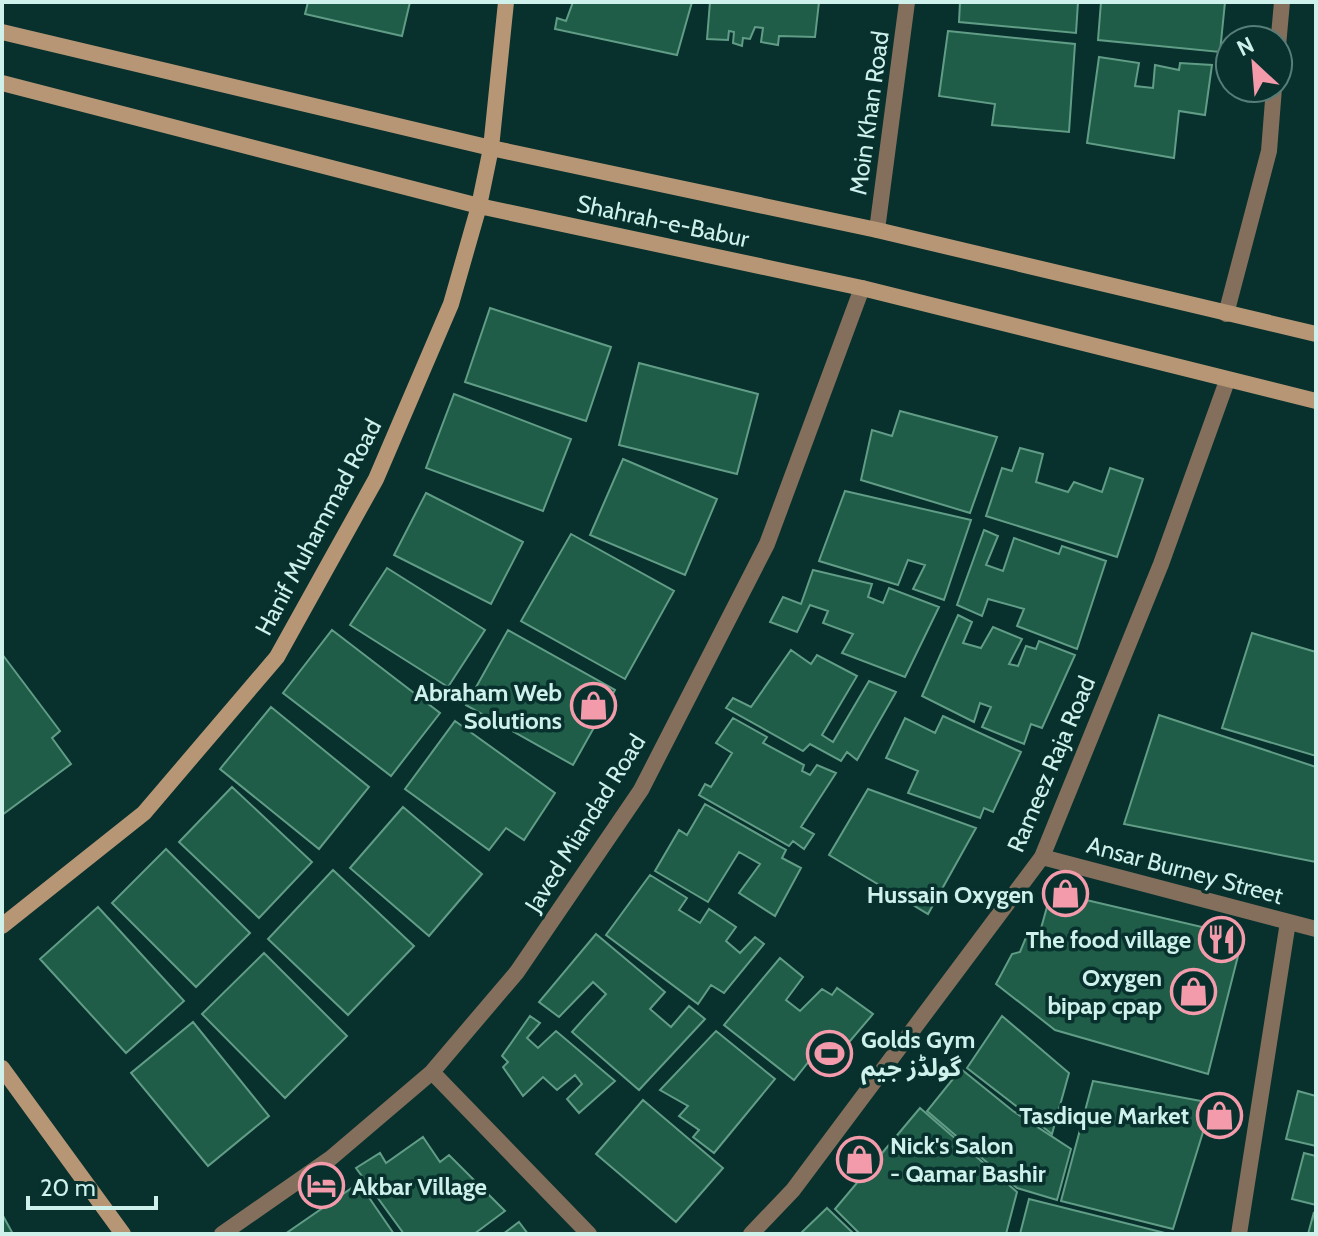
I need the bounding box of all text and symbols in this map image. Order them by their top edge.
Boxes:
north arrow [1214,24,1294,104]
street label: Moin Khan Road [843,29,895,197]
text: N [1233,31,1258,62]
street label: Shahrah-e-Babur [574,189,752,253]
street label: Hanif Muhammad Road [249,414,387,640]
street label: Rameez Raja Road [1001,672,1101,856]
place label: Abraham Web Solutions [414,678,562,735]
shop icon: Abraham Web Solutions [569,682,617,730]
street label: Javed Miandad Road [518,729,651,918]
street label: Ansar Burney Street [1084,830,1286,910]
shop icon: Hussain Oxygen [1041,870,1089,918]
place label: Hussain Oxygen [867,880,1034,909]
restaurant icon: The food village [1198,915,1246,963]
place label: The food village [1026,925,1191,954]
place label: Oxygen bipap cpap [1047,963,1162,1020]
shop icon: Oxygen bipap cpap [1169,967,1217,1015]
place label: Golds Gym گولڈز جیم [861,1025,975,1085]
sports icon: Golds Gym گولڈز جیم [806,1029,854,1077]
shop icon: Tasdique Market [1196,1091,1244,1139]
place label: Tasdique Market [1019,1101,1189,1130]
place label: Nick's Salon - Qamar Bashir [890,1131,1046,1188]
shop icon: Nick's Salon - Qamar Bashir [835,1135,883,1183]
scale bar [28,1160,156,1210]
hotel icon: Akbar Village [297,1162,345,1210]
place label: Akbar Village [352,1172,487,1201]
text: 20 m [40,1173,96,1202]

